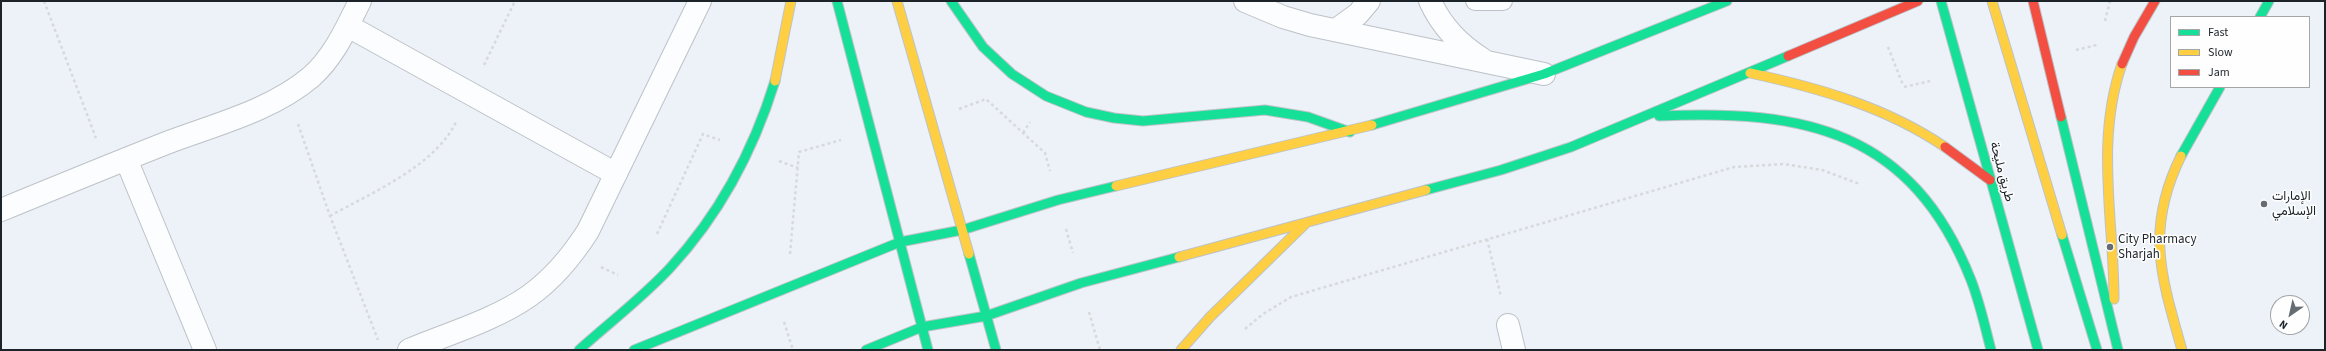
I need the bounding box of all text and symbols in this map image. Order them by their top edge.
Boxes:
legend [2170,16,2310,88]
text: Fast [2208,24,2228,41]
text: Slow [2208,44,2233,61]
text: Jam [2208,64,2230,81]
street label: طريق مليحة [1986,140,2016,204]
place label: الإمارات الإسلامي [2272,189,2316,220]
marker: الإمارات الإسلامي [2259,199,2269,209]
place label: City Pharmacy Sharjah [2118,232,2197,263]
marker: City Pharmacy Sharjah [2105,242,2115,252]
north arrow [2270,295,2310,335]
text: N [2276,316,2291,333]

